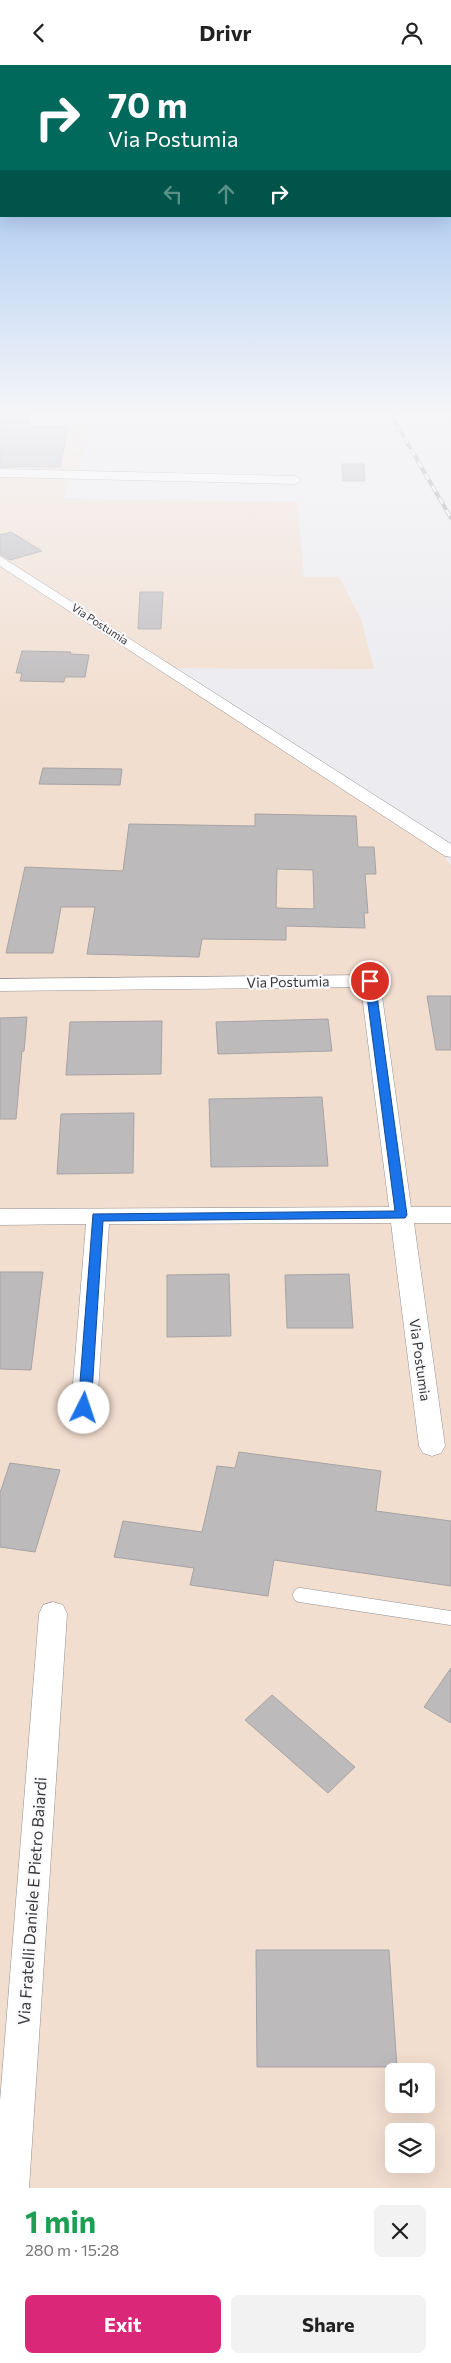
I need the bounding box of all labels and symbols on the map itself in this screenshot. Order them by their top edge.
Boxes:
street label: Via Postumia [69,600,131,647]
pin [349,960,391,1002]
street label: Via Postumia [246,972,330,991]
street label: Via Postumia [406,1318,435,1402]
position arrow [57,1381,109,1433]
street label: Via Fratelli Daniele E Pietro Baiardi [13,1776,50,2026]

